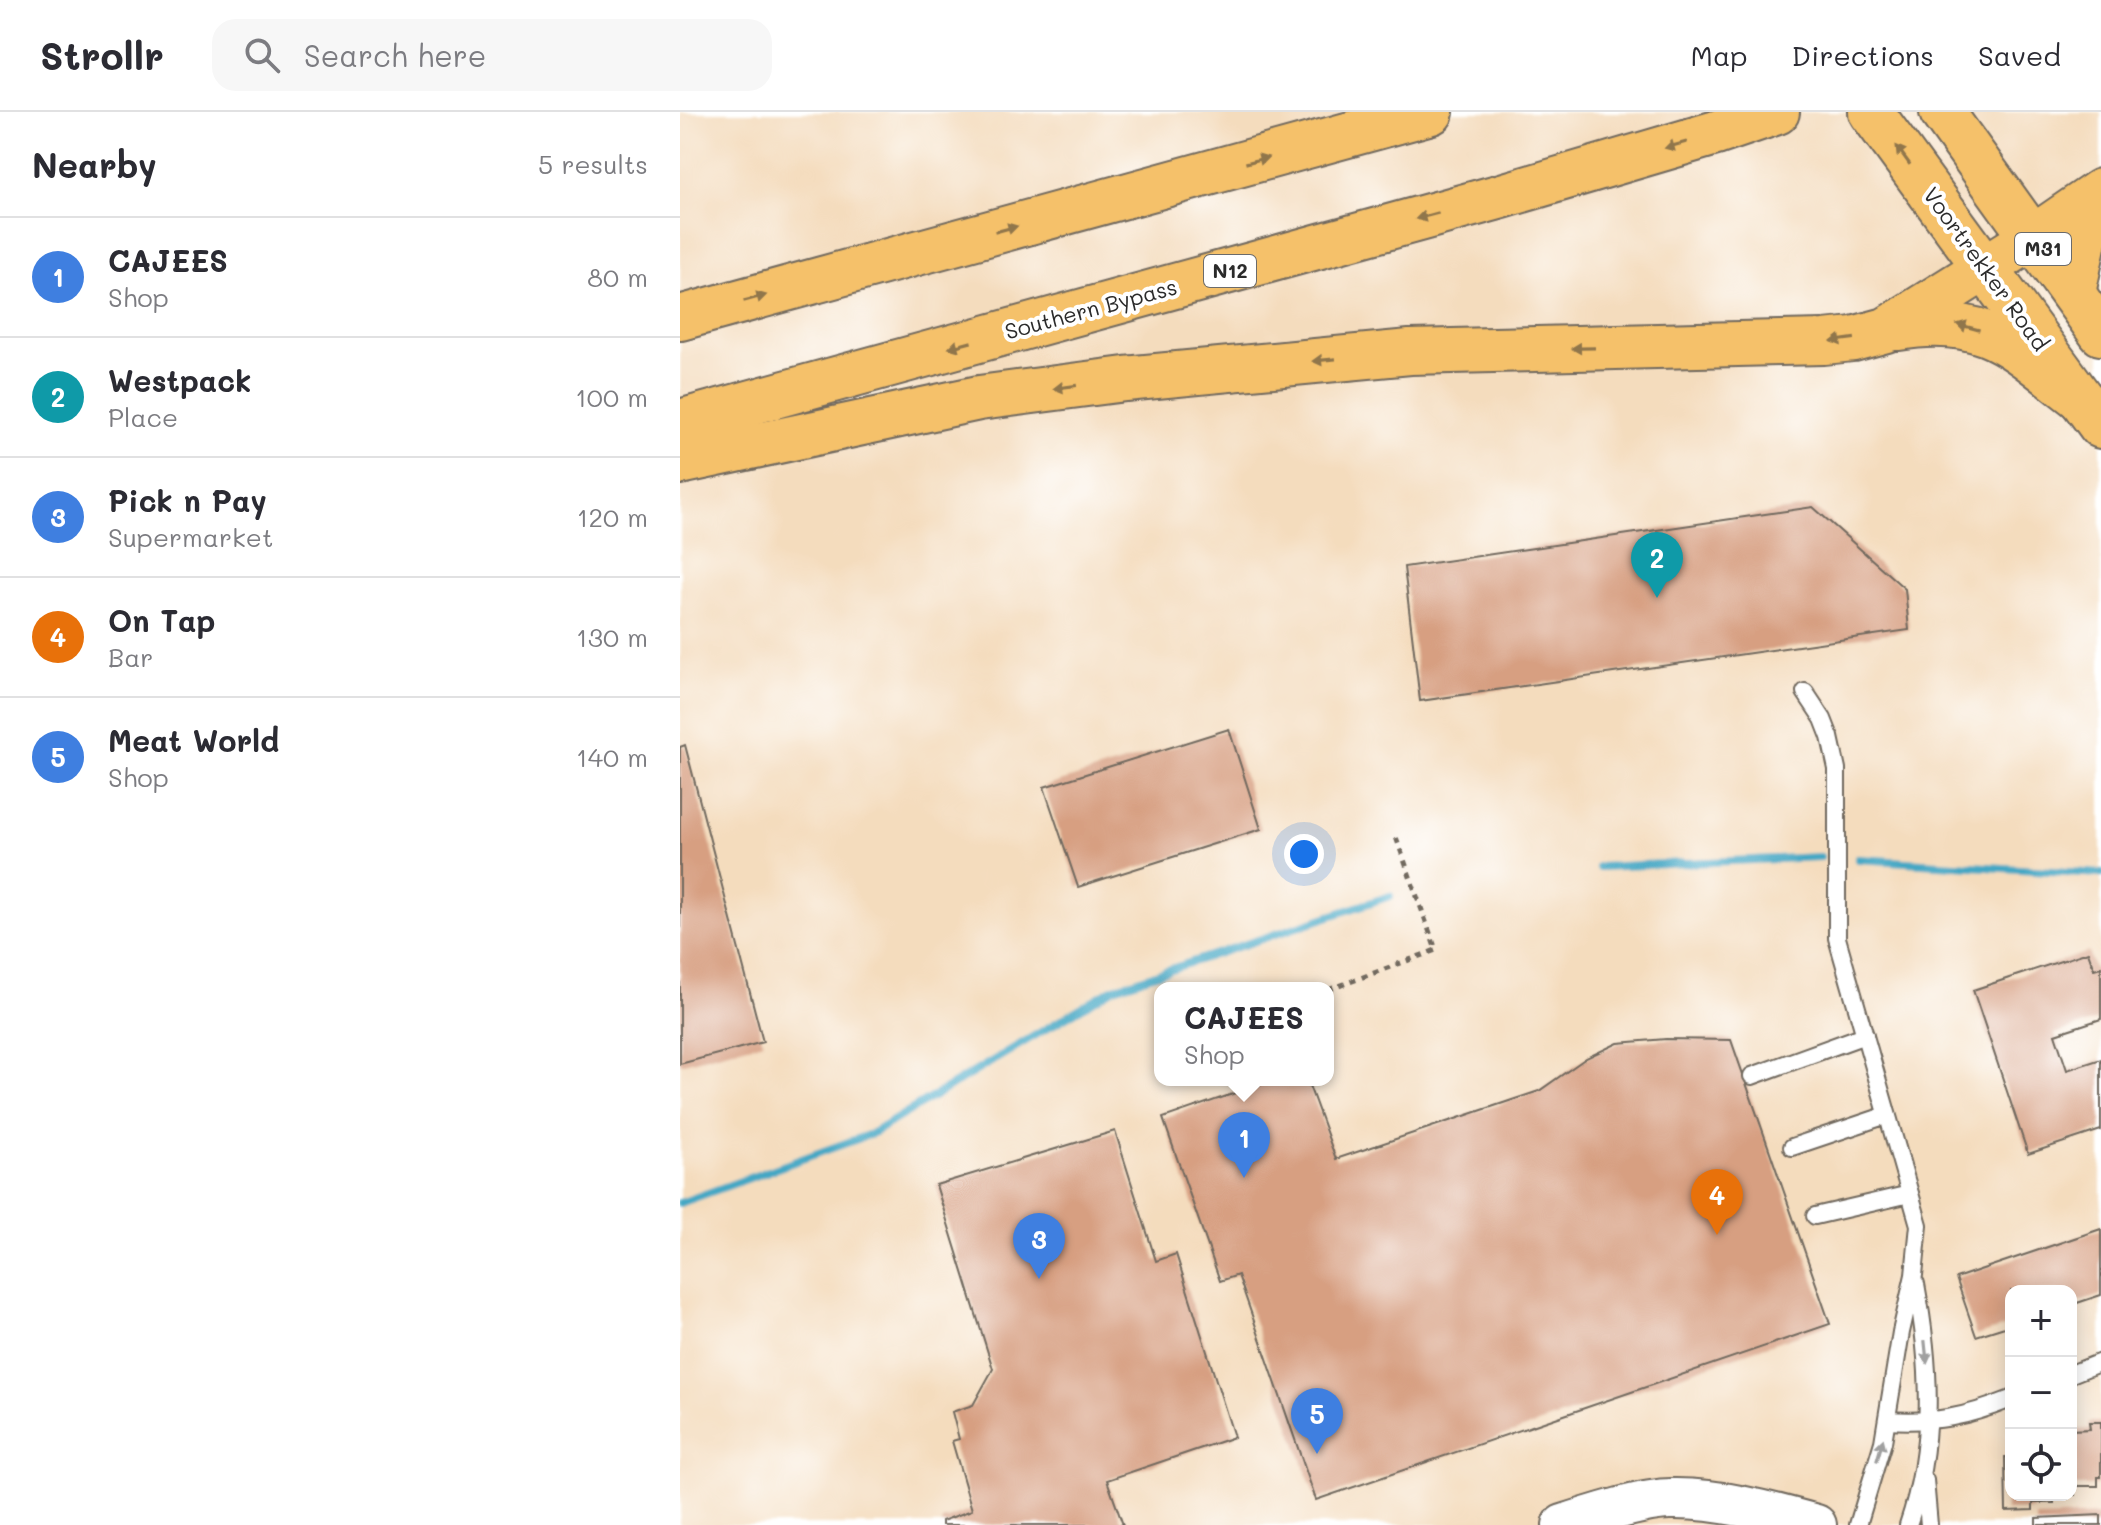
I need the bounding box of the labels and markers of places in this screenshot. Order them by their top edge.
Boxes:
pin: 2 [1631,532,1683,598]
pin: 1 [1218,1112,1270,1178]
pin: 4 [1691,1169,1743,1235]
pin: 3 [1013,1213,1065,1279]
pin: 5 [1291,1388,1343,1454]

